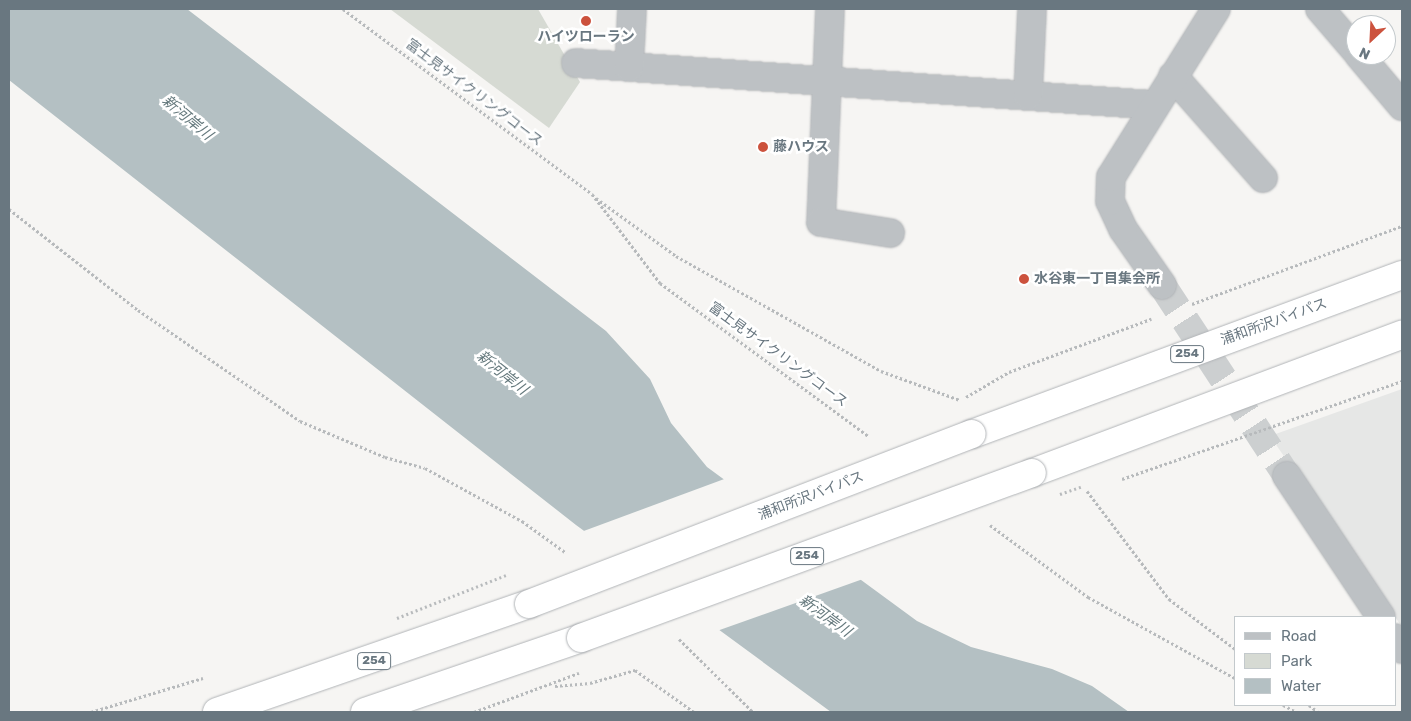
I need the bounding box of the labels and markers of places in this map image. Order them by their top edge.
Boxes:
marker: ハイツローラン [580,15,592,27]
place label: ハイツローラン [537,29,635,45]
place label: 藤ハウス [773,139,829,155]
marker: 藤ハウス [757,141,769,153]
place label: 水谷東一丁目集会所 [1034,271,1160,287]
marker: 水谷東一丁目集会所 [1018,273,1030,285]

